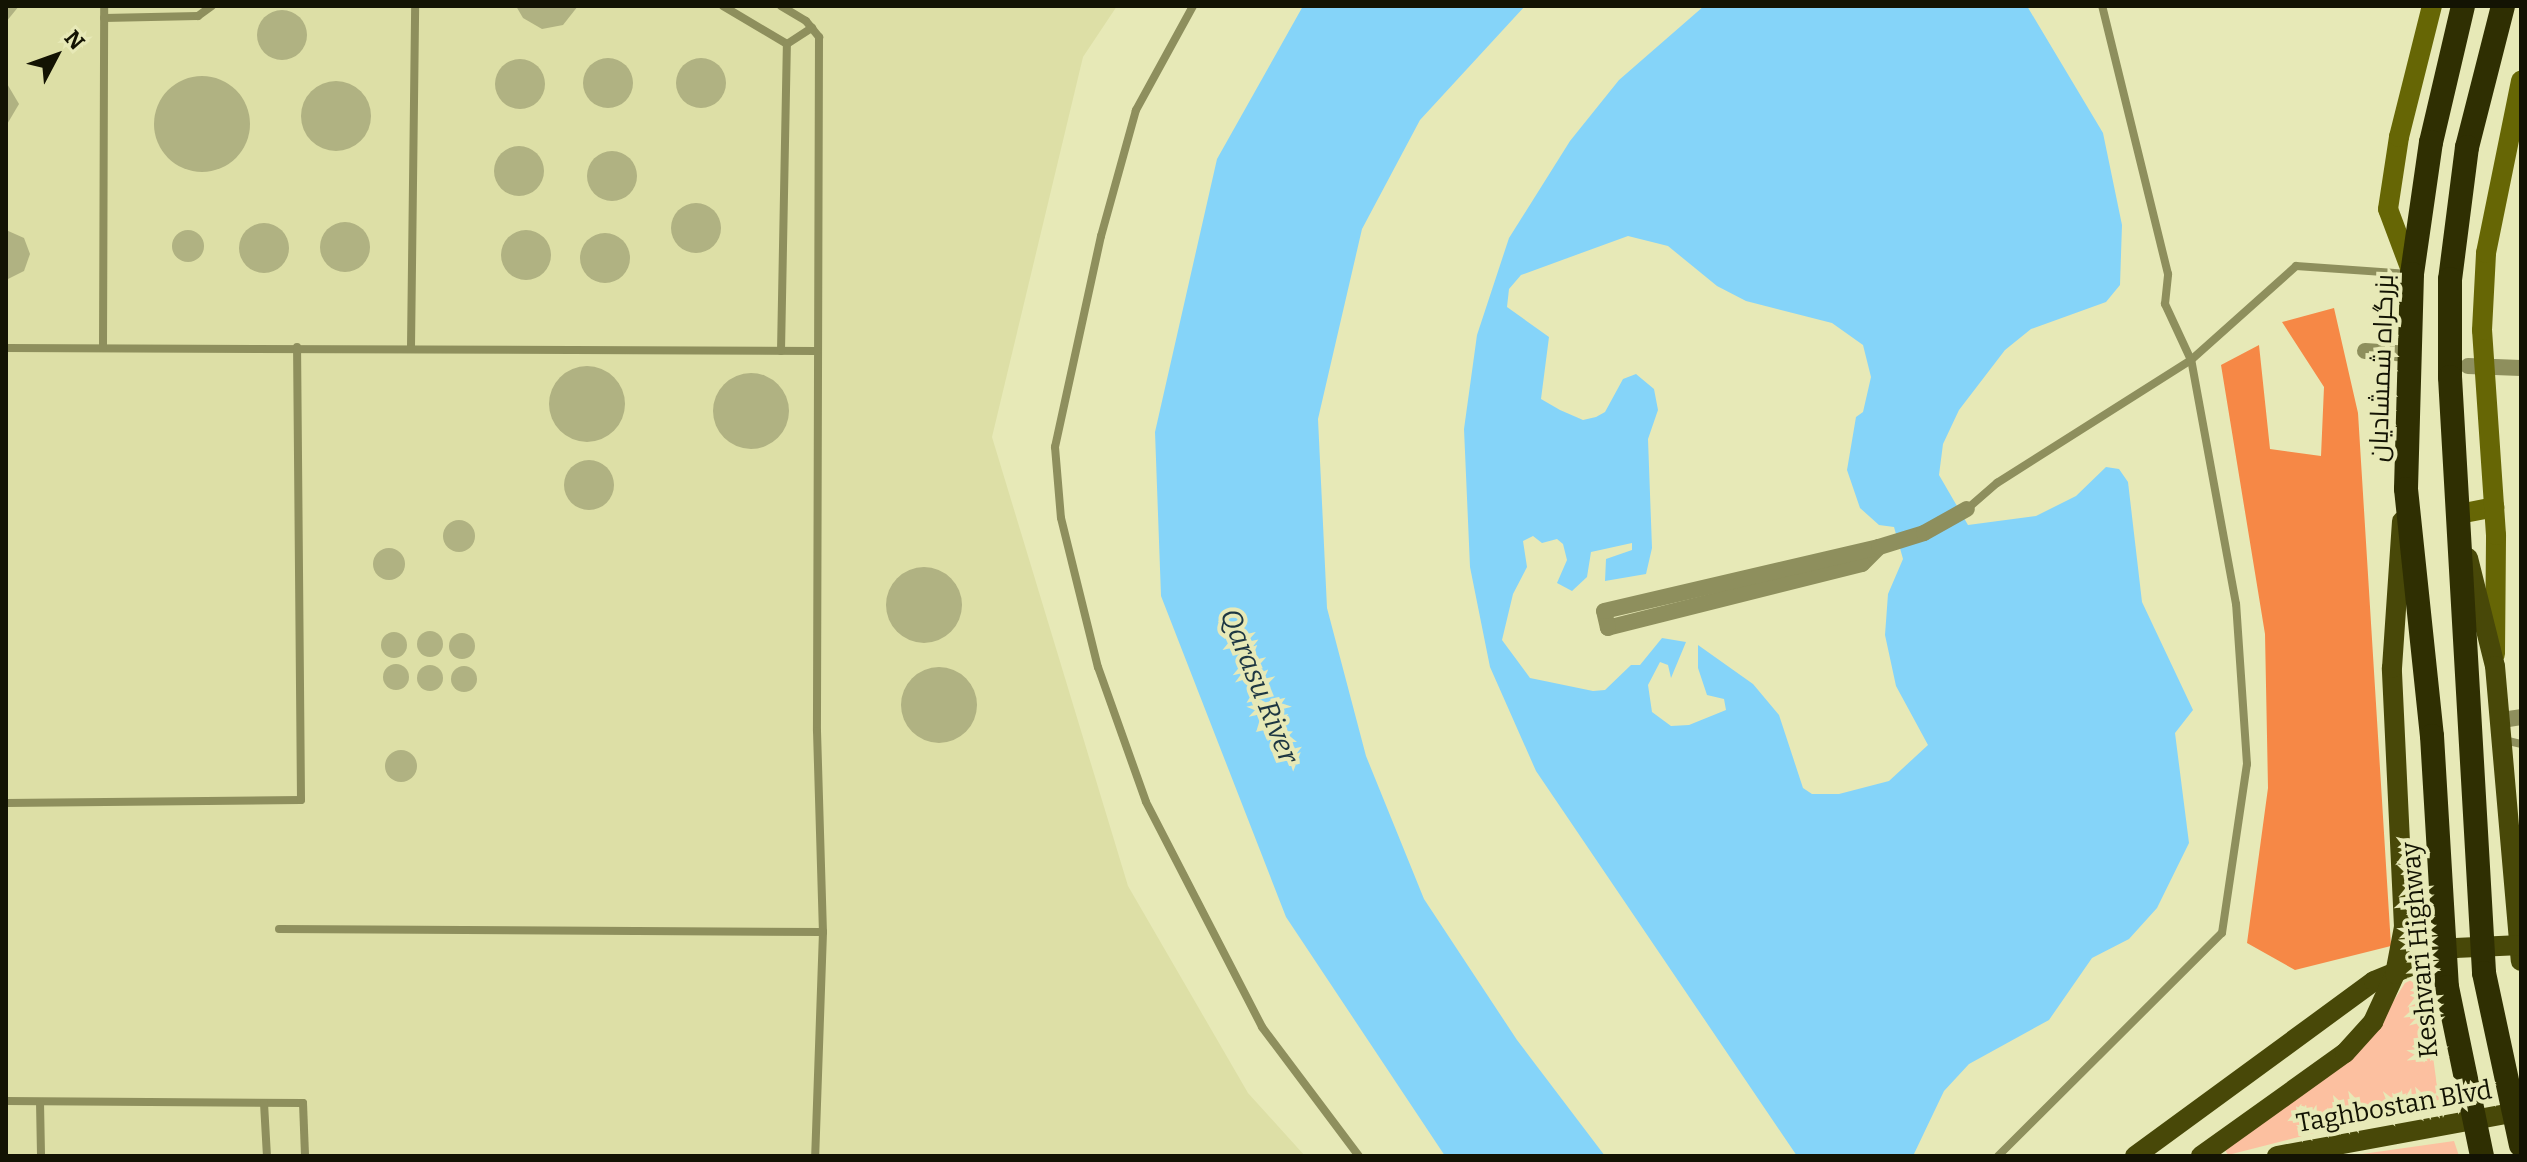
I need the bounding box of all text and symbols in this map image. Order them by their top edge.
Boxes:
north arrow [16,16,96,96]
text: N [59,25,90,55]
street label: بزرگراه شمشادیان [2363,274,2401,462]
water label: Qarasu River [1213,604,1305,768]
street label: Keshvari Highway [2395,841,2445,1059]
street label: Taghbostan Blvd [2294,1074,2494,1140]

